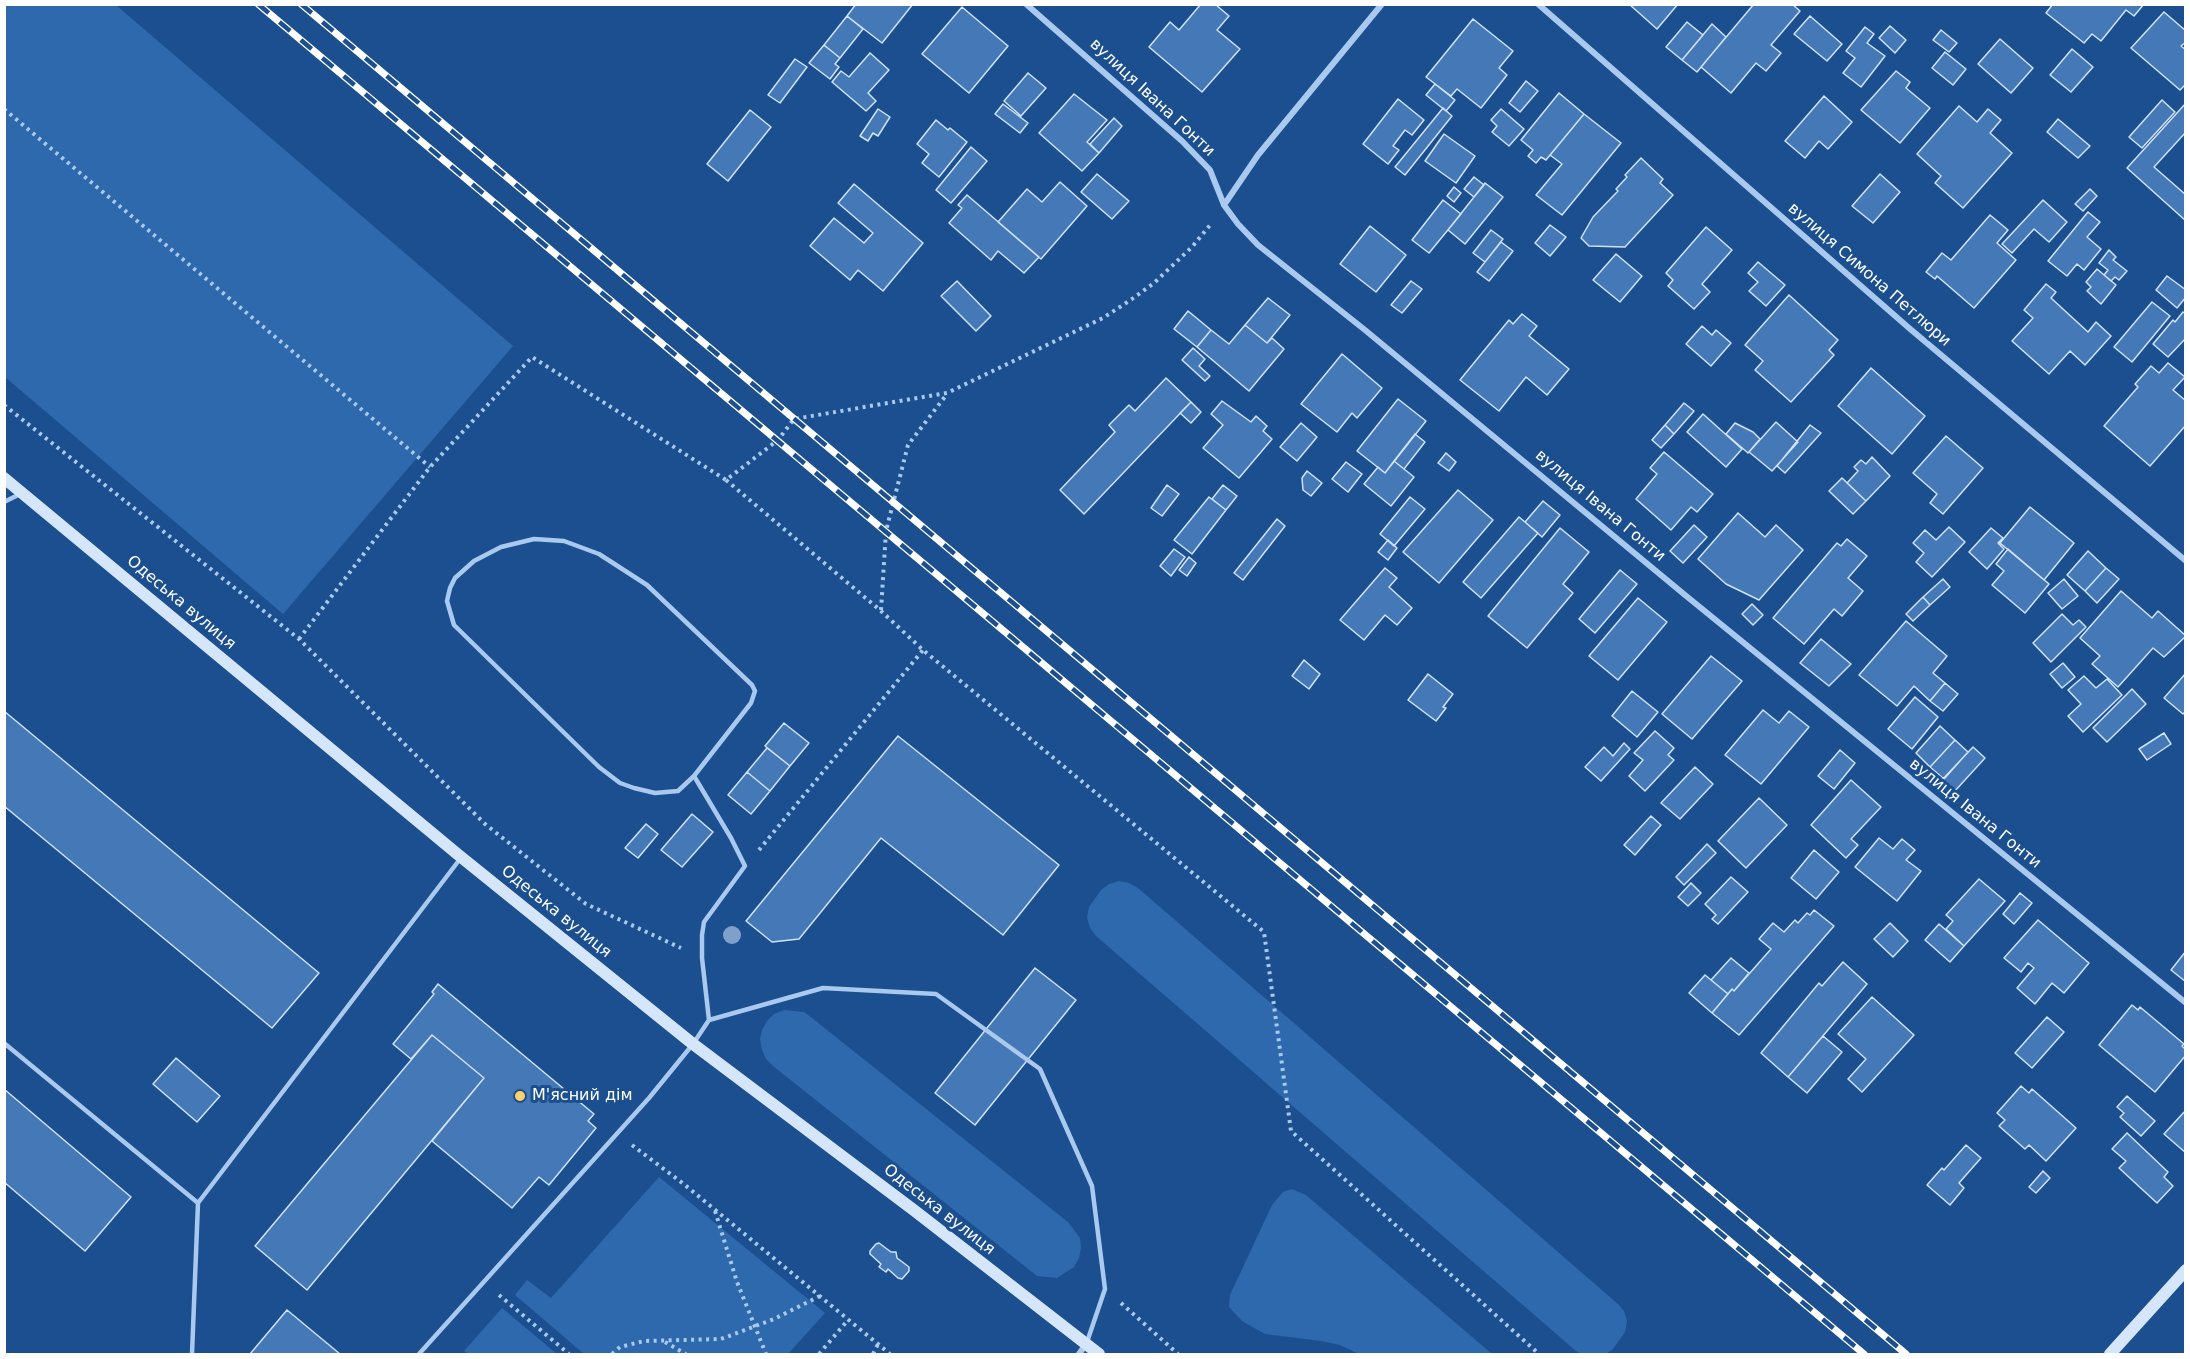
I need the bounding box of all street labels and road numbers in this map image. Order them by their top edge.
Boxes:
street label: вулиця Івана Гонти [1085,35,1219,161]
street label: вулиця Симона Петлюри [1784,199,1954,351]
street label: вулиця Івана Гонти [1531,446,1669,566]
street label: Одеська вулиця [123,552,239,654]
street label: вулиця Івана Гонти [1905,755,2045,873]
street label: Одеська вулиця [497,862,615,962]
street label: Одеська вулиця [879,1160,999,1260]

